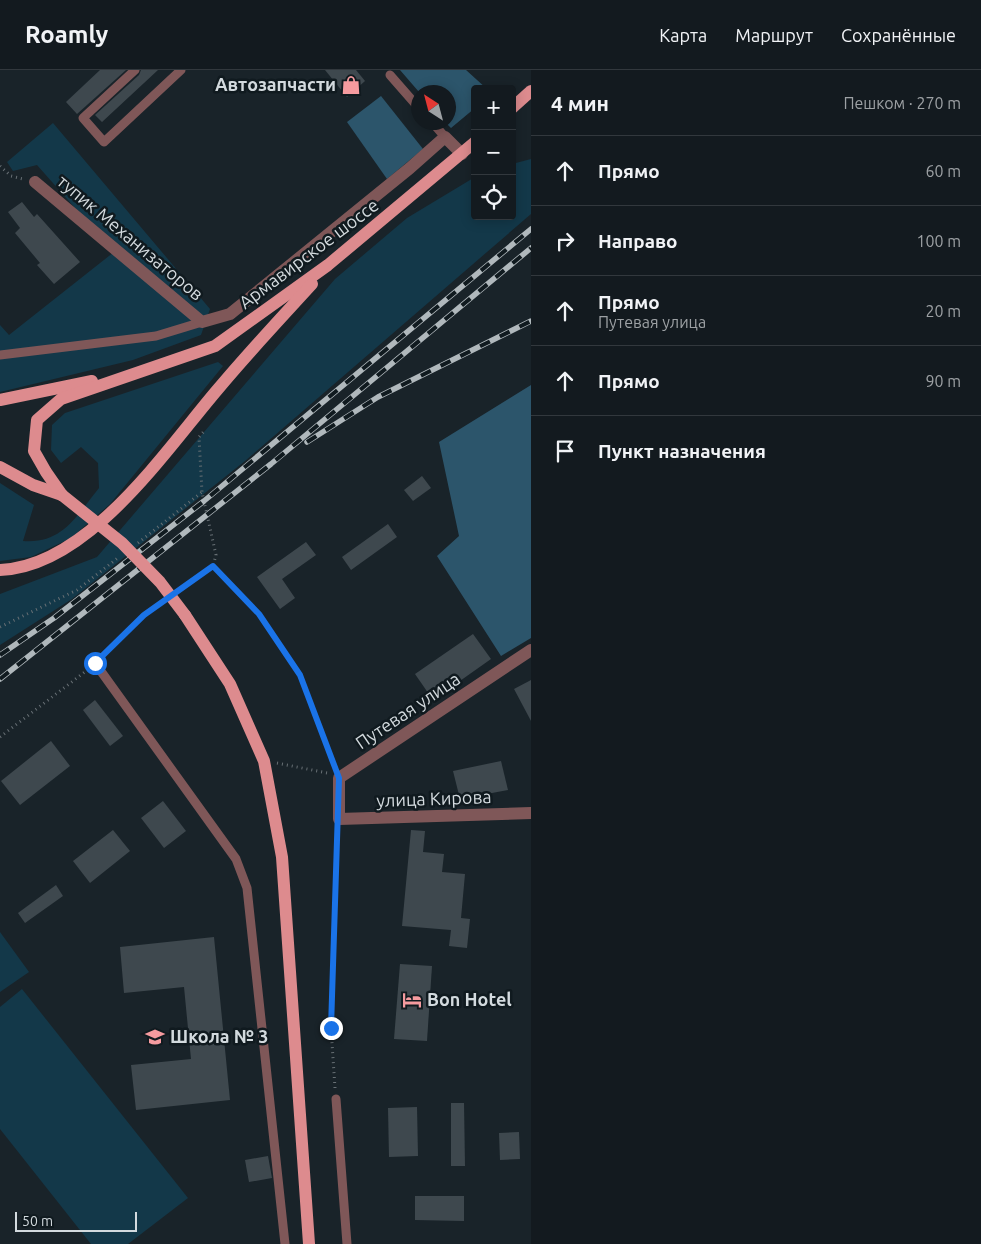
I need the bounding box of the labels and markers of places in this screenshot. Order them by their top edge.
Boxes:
place label: Автозапчасти [215,74,336,94]
shop icon: Автозапчасти [340,74,362,96]
hotel icon: Bon Hotel [401,989,423,1011]
place label: Bon Hotel [427,989,512,1009]
school or university icon: Школа № 3 [144,1026,166,1048]
place label: Школа № 3 [170,1026,268,1046]

